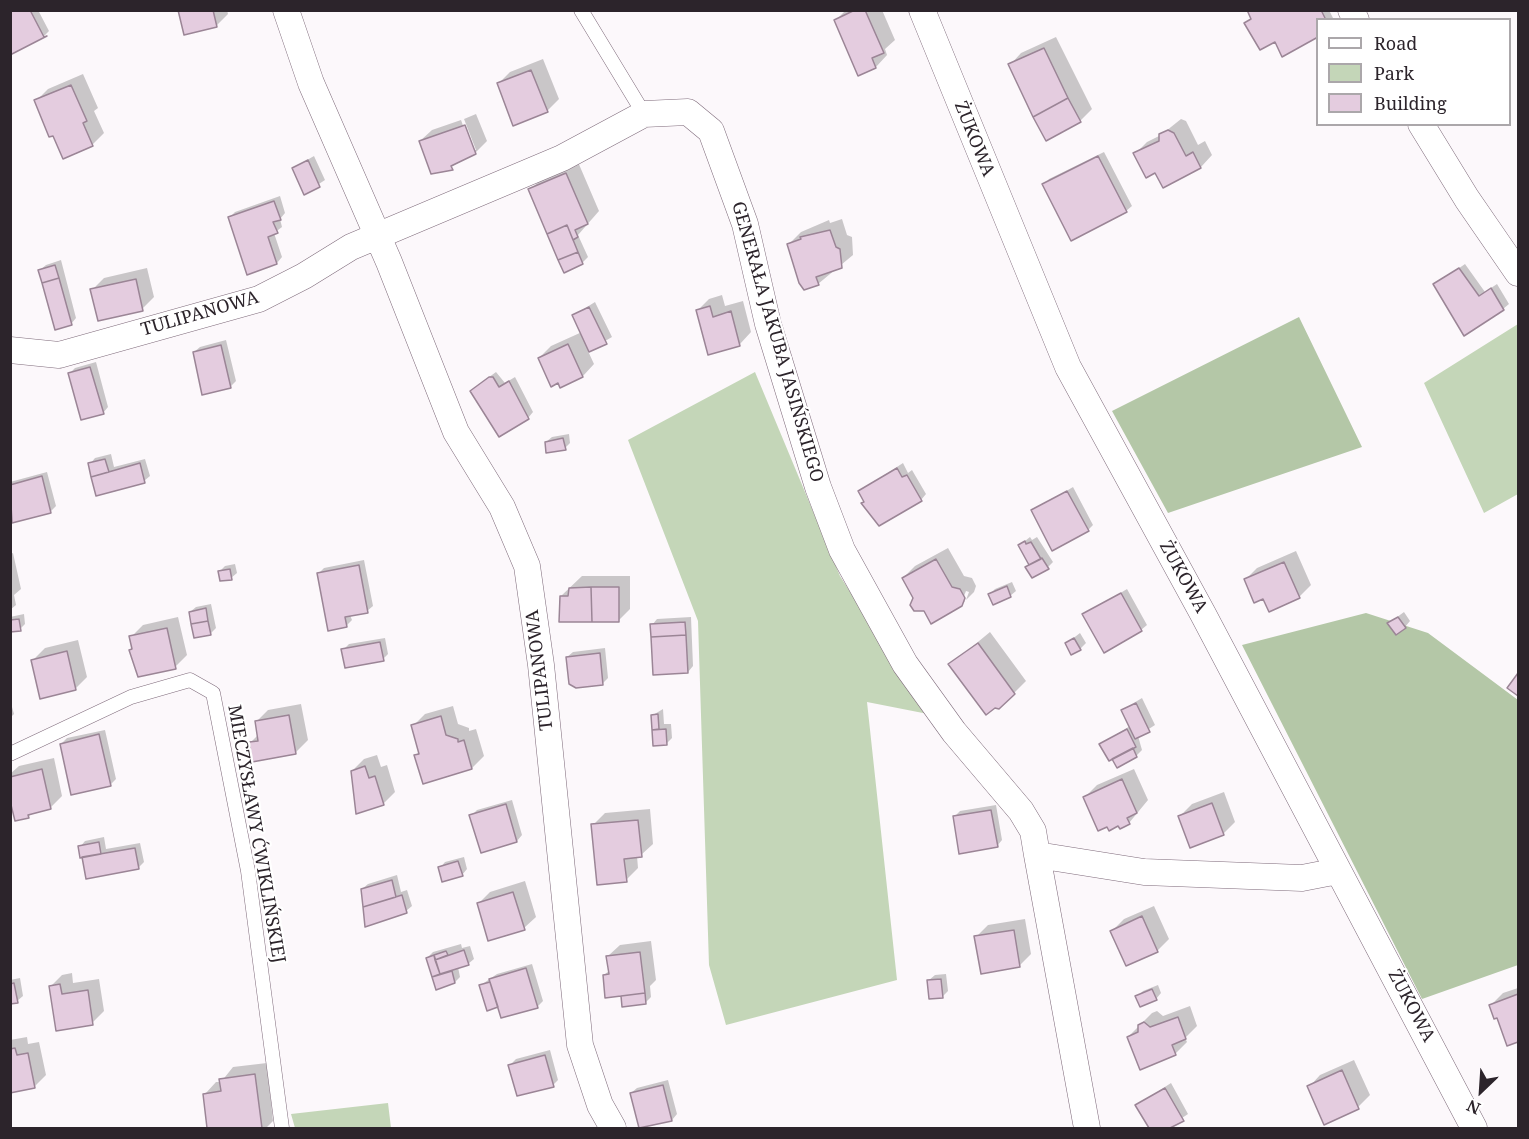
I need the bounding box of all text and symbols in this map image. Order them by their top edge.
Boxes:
legend [1316,18,1511,126]
text: Road [1374,31,1417,55]
text: Park [1374,61,1414,85]
text: Building [1374,91,1447,115]
street label: ŻUKOWA [949,98,999,180]
street label: GENERAŁA JAKUBA JASIŃSKIEGO [726,199,828,485]
street label: TULIPANOWA [139,287,261,341]
street label: ŻUKOWA [1154,537,1212,617]
street label: TULIPANOWA [522,608,558,732]
street label: MIECZYSŁAWY ĆWIKLIŃSKIEJ [223,703,289,965]
street label: ŻUKOWA [1383,966,1439,1046]
north arrow [1451,1061,1511,1121]
text: N [1463,1095,1484,1120]

